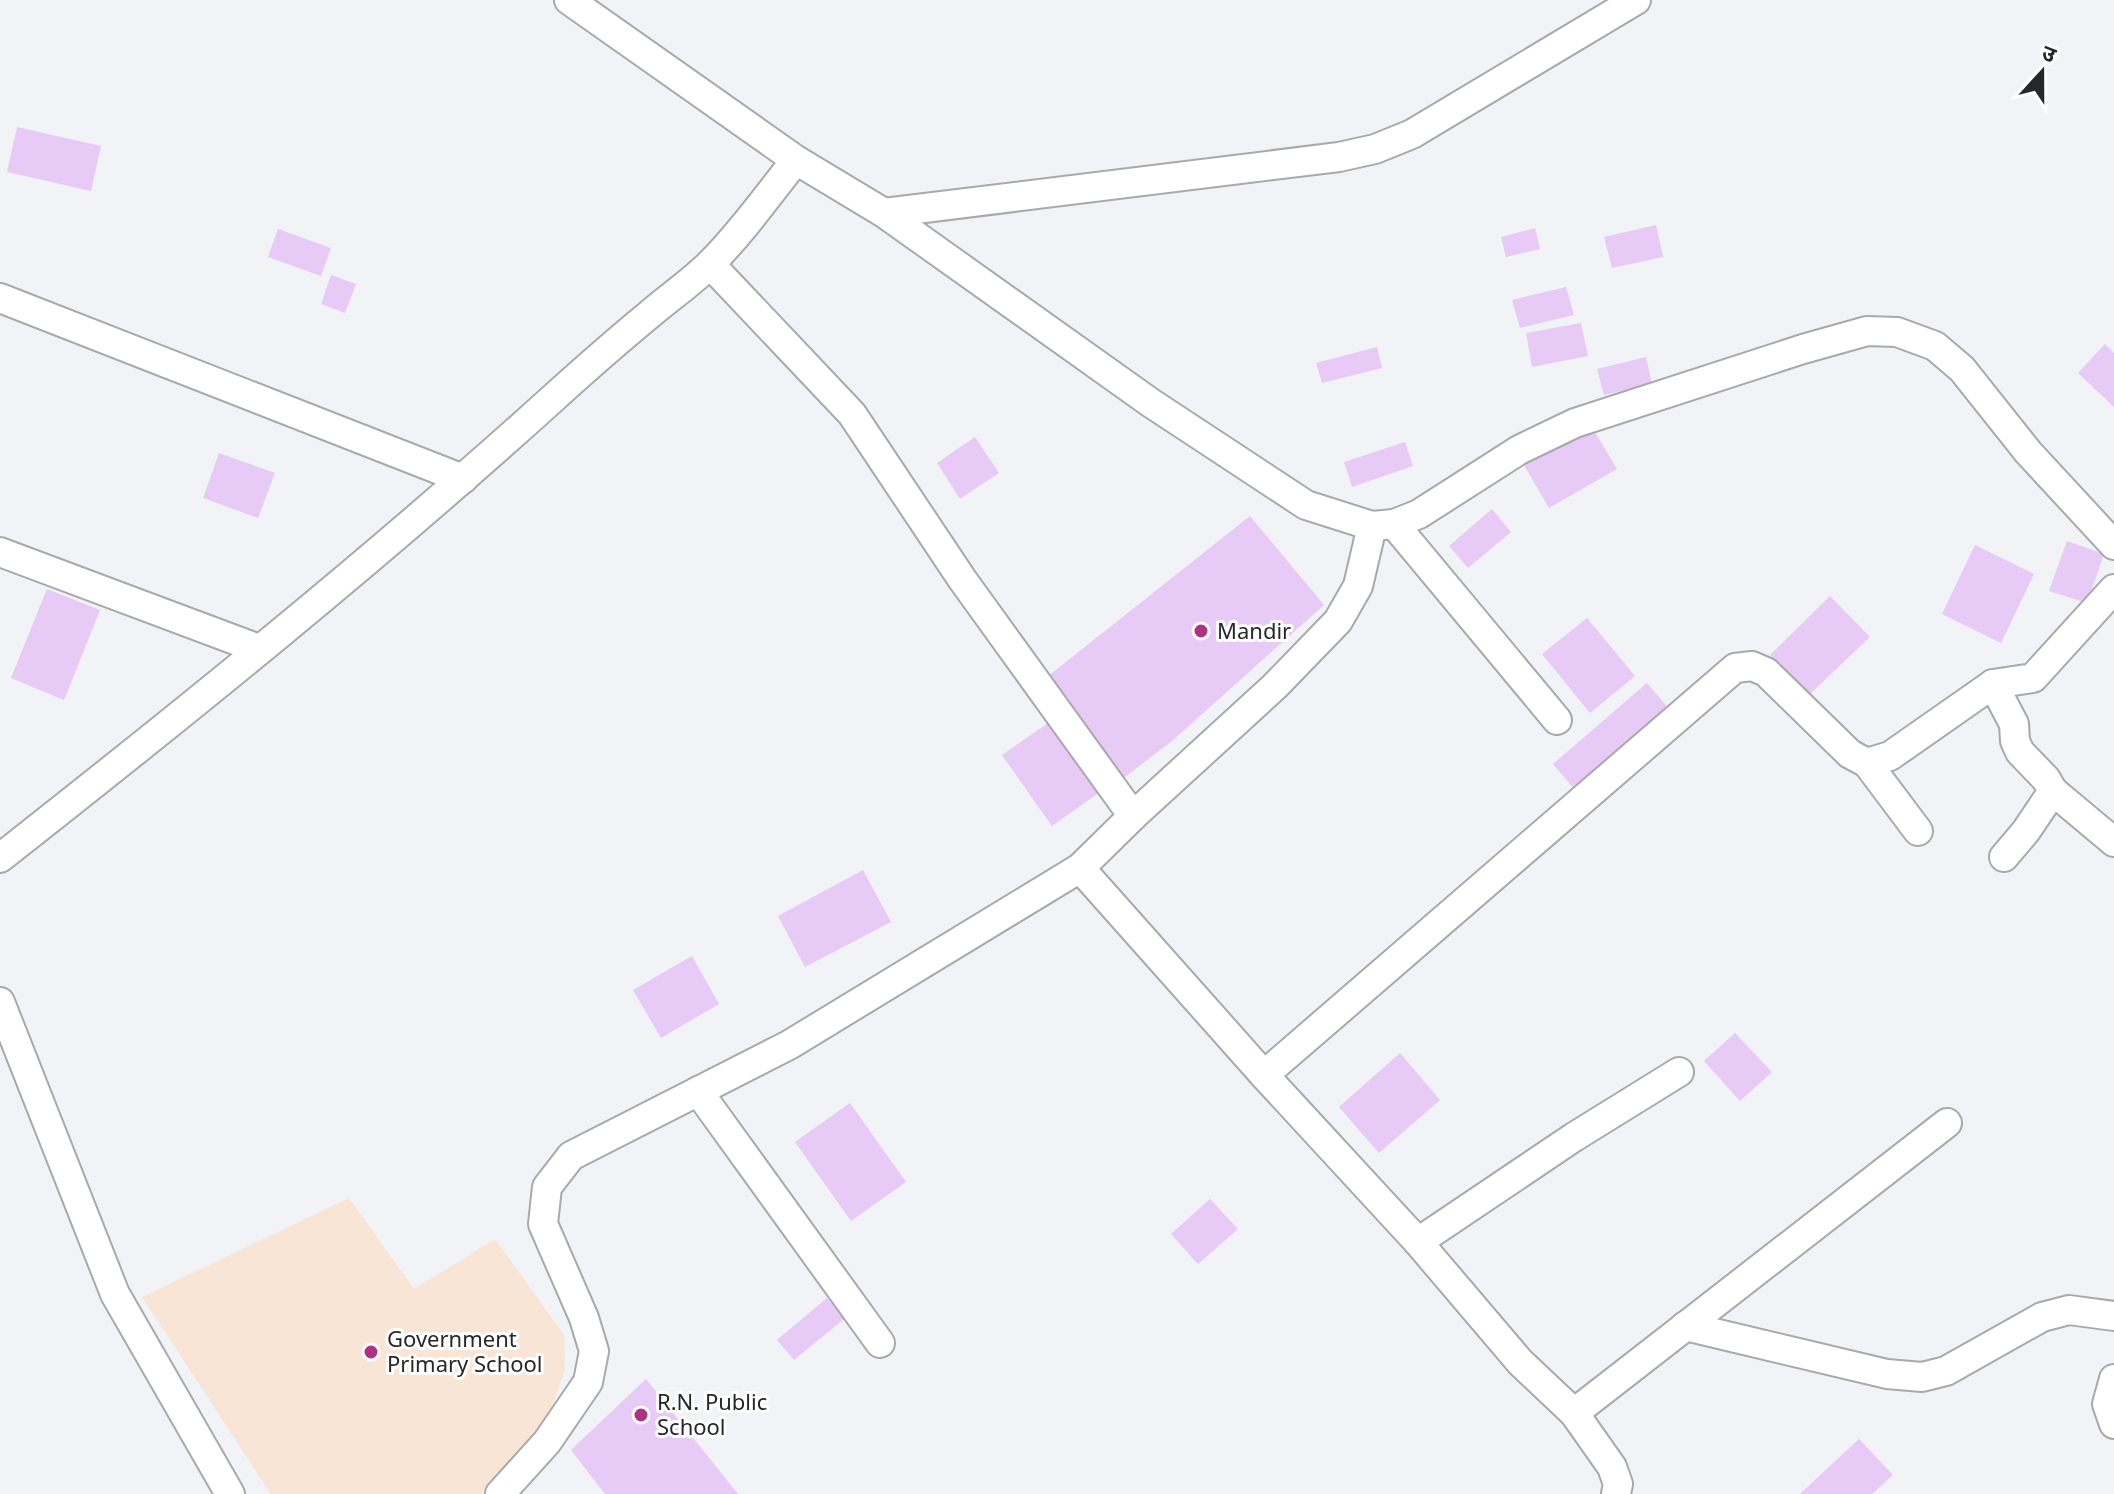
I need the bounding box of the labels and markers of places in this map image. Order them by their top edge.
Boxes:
place label: Mandir [1217,619,1291,648]
marker: Mandir [1192,622,1210,640]
place label: Government Primary School [387,1327,543,1381]
marker: Government Primary School [362,1343,380,1361]
place label: R.N. Public School [657,1390,767,1444]
marker: R.N. Public School [632,1406,650,1424]

